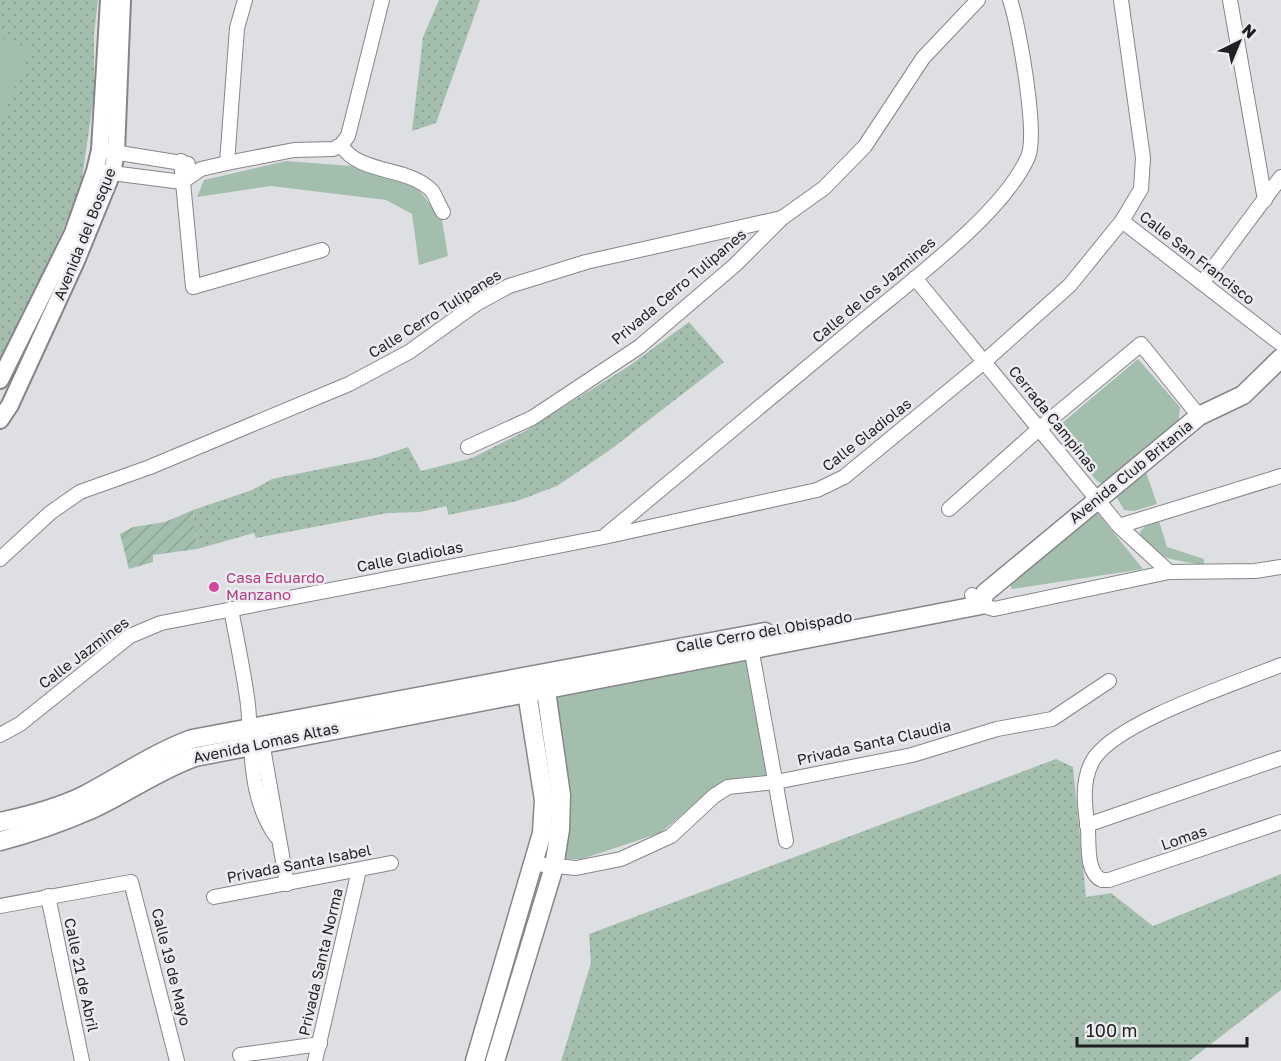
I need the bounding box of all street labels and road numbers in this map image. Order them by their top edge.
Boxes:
street label: Avenida del Bosque [49,165,119,302]
street label: Calle San Francisco [1136,207,1259,308]
street label: Privada Cerro Tulipanes [607,225,749,348]
street label: Calle de los Jazmines [808,232,939,346]
street label: Calle Cerro Tulipanes [365,265,504,361]
street label: Cerrada Campinas [1005,362,1102,475]
street label: Calle Gladiolas [818,394,914,475]
street label: Avenida Club Britania [1065,416,1196,527]
street label: Calle Gladiolas [355,537,465,575]
street label: Calle Cerro del Obispado [674,607,853,655]
street label: Calle Jazmines [35,612,132,692]
street label: Privada Santa Claudia [795,716,952,768]
street label: Avenida Lomas Altas [191,718,340,766]
street label: Lomas [1158,821,1209,853]
street label: Privada Santa Isabel [225,840,373,886]
street label: Privada Santa Norma [294,886,346,1037]
street label: Calle 19 de Mayo [149,906,195,1027]
street label: Calle 21 de Abril [61,916,103,1034]

